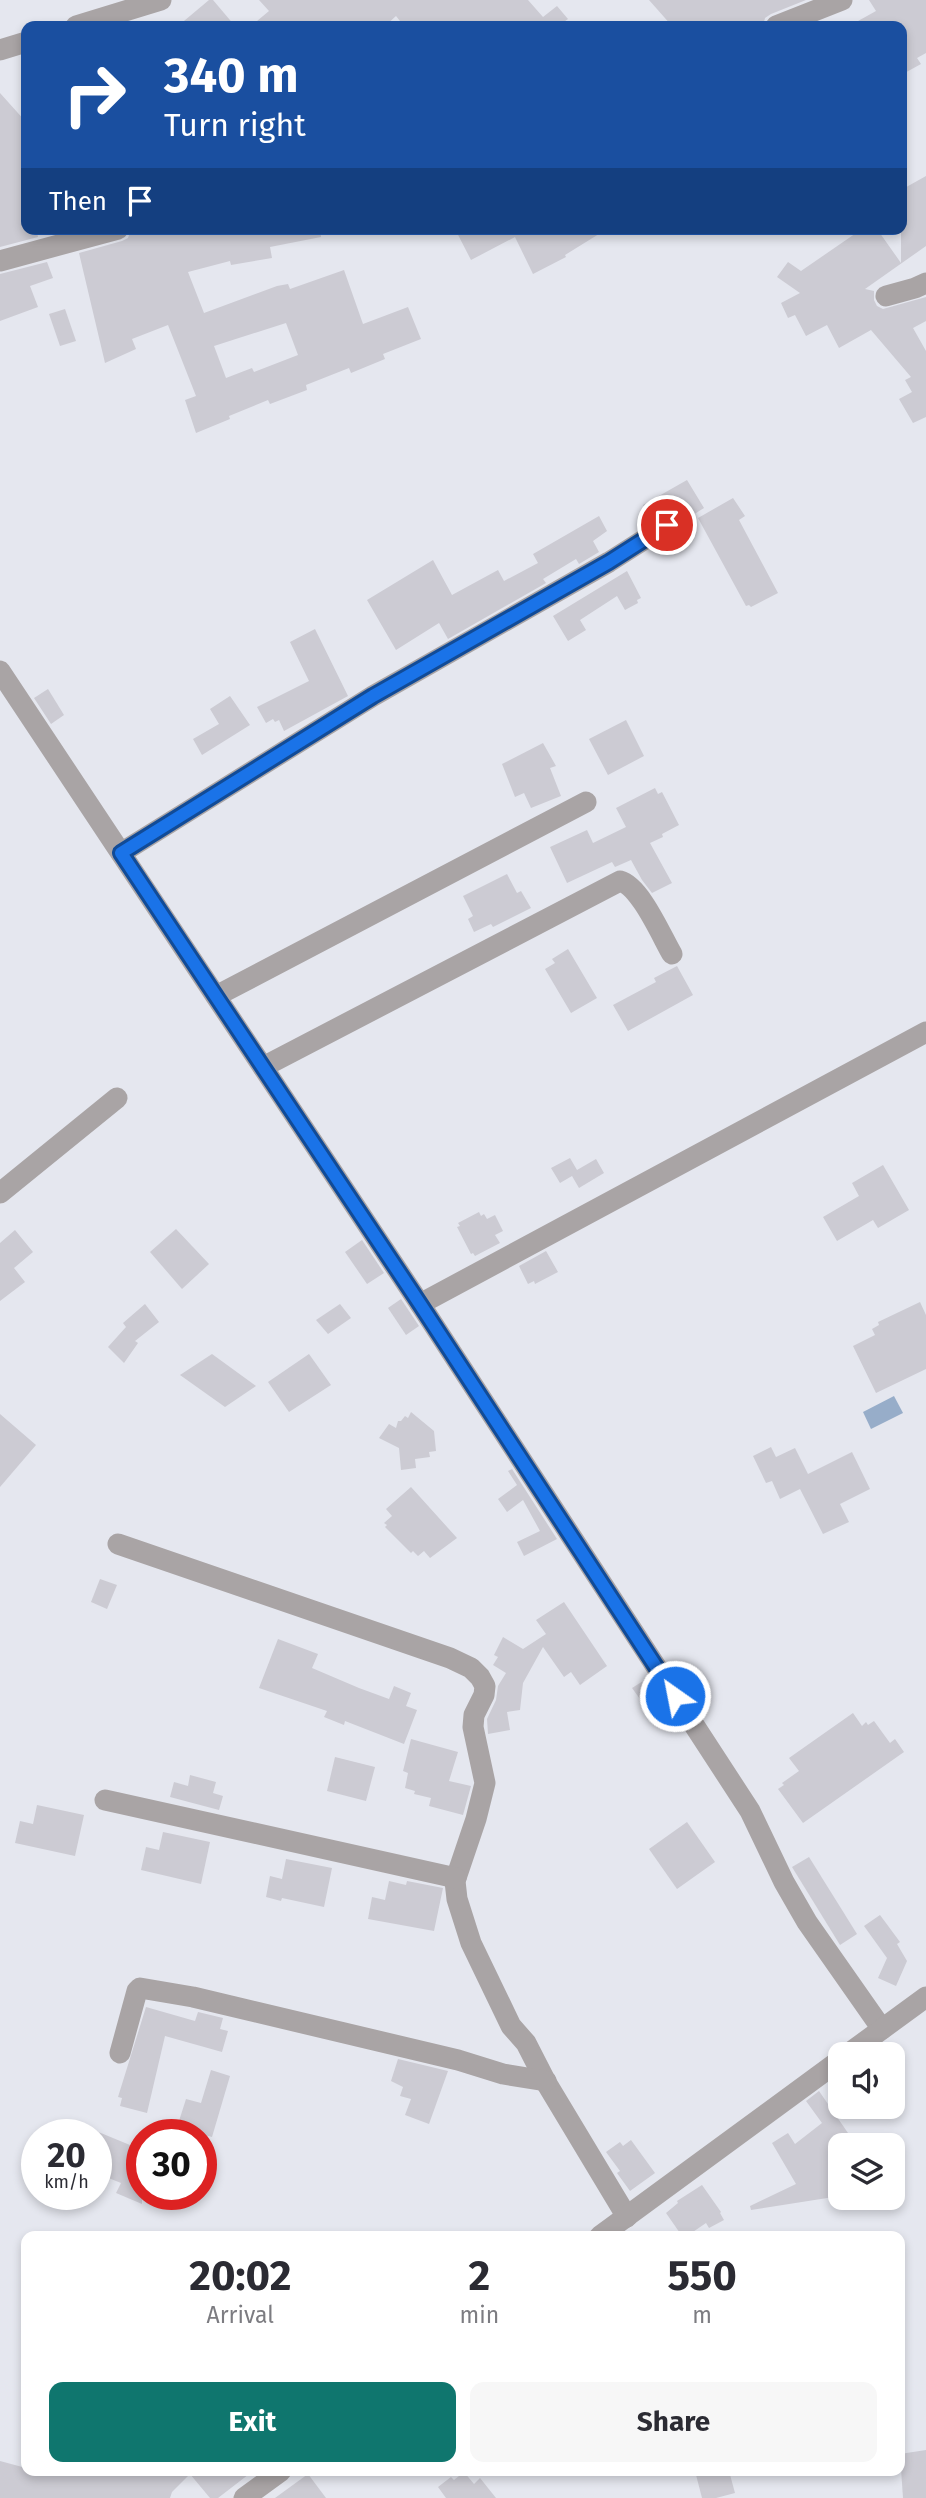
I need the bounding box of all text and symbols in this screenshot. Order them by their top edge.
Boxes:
text: 340 m [164,46,299,105]
icon: right [49,49,140,140]
text: Turn right [164,106,306,144]
icon: arrive [121,182,159,220]
text: Then [49,186,107,217]
pin [637,495,697,555]
icon: arrive [648,506,686,544]
position arrow [638,1659,712,1733]
map controls [828,2042,905,2210]
button: sound [828,2042,905,2119]
speed limit sign: 30 [126,2119,217,2210]
button: layers [828,2133,905,2210]
text: 20 [47,2134,86,2176]
text: km/h [44,2171,89,2193]
text: 20:02 [189,2251,291,2301]
text: 2 [469,2251,490,2301]
text: 550 [667,2251,737,2301]
text: Arrival [207,2301,274,2329]
text: min [460,2301,499,2329]
text: m [692,2301,712,2329]
button: Exit [49,2382,456,2462]
button: Share [470,2382,877,2462]

